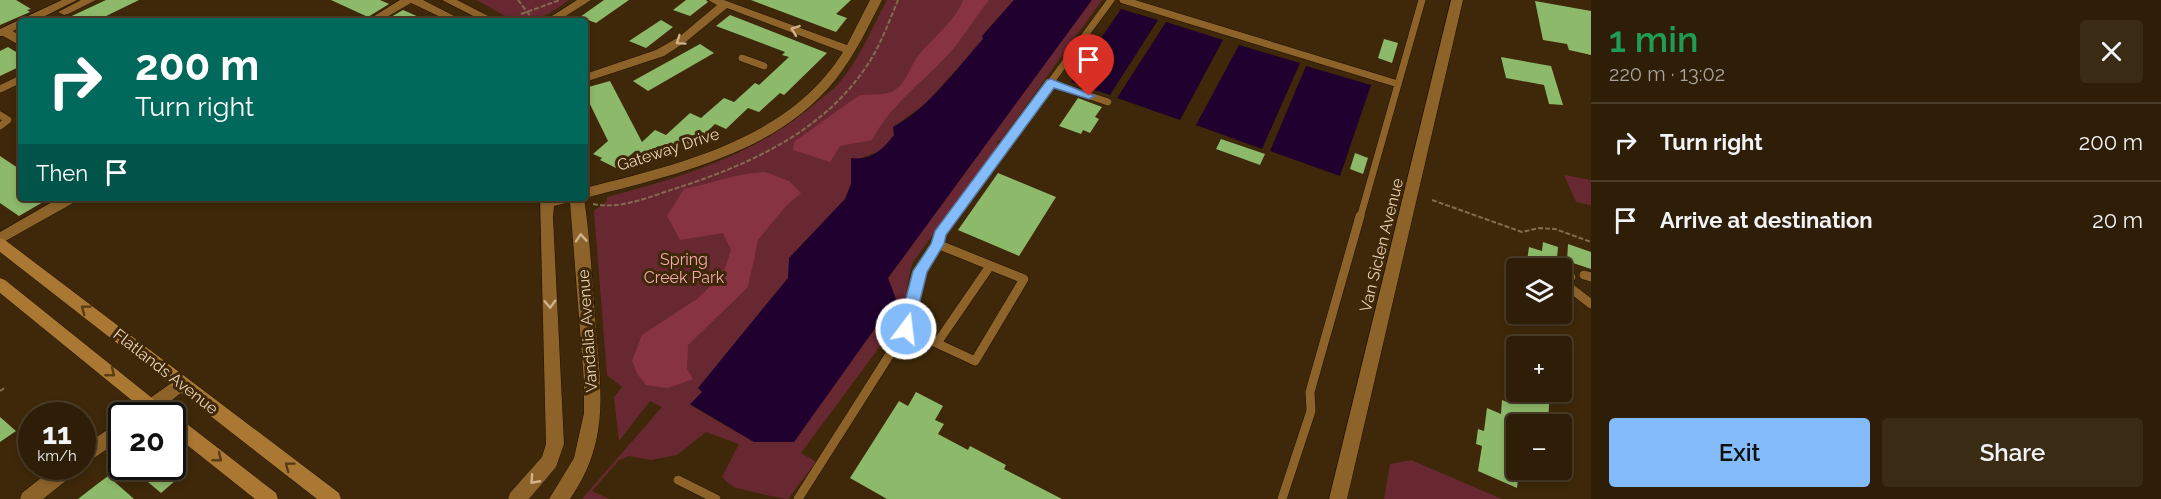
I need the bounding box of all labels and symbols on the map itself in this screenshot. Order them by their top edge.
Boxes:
one-way arrow [791,25,802,37]
one-way arrow [675,34,686,45]
pin [1063,34,1114,96]
street label: Gateway Drive [615,124,722,175]
street label: Van Siclen Avenue [1356,176,1407,314]
one-way arrow [575,233,588,242]
park label: Spring Creek Park [644,250,725,287]
street label: Vandalia Avenue [574,269,601,393]
position arrow [874,297,938,361]
one-way arrow [543,299,556,308]
one-way arrow [80,305,91,316]
street label: Flatlands Avenue [110,325,222,418]
one-way arrow [104,365,115,376]
speed limit sign: 20 [108,402,186,480]
one-way arrow [211,451,222,462]
one-way arrow [285,463,296,474]
one-way arrow [530,474,541,484]

